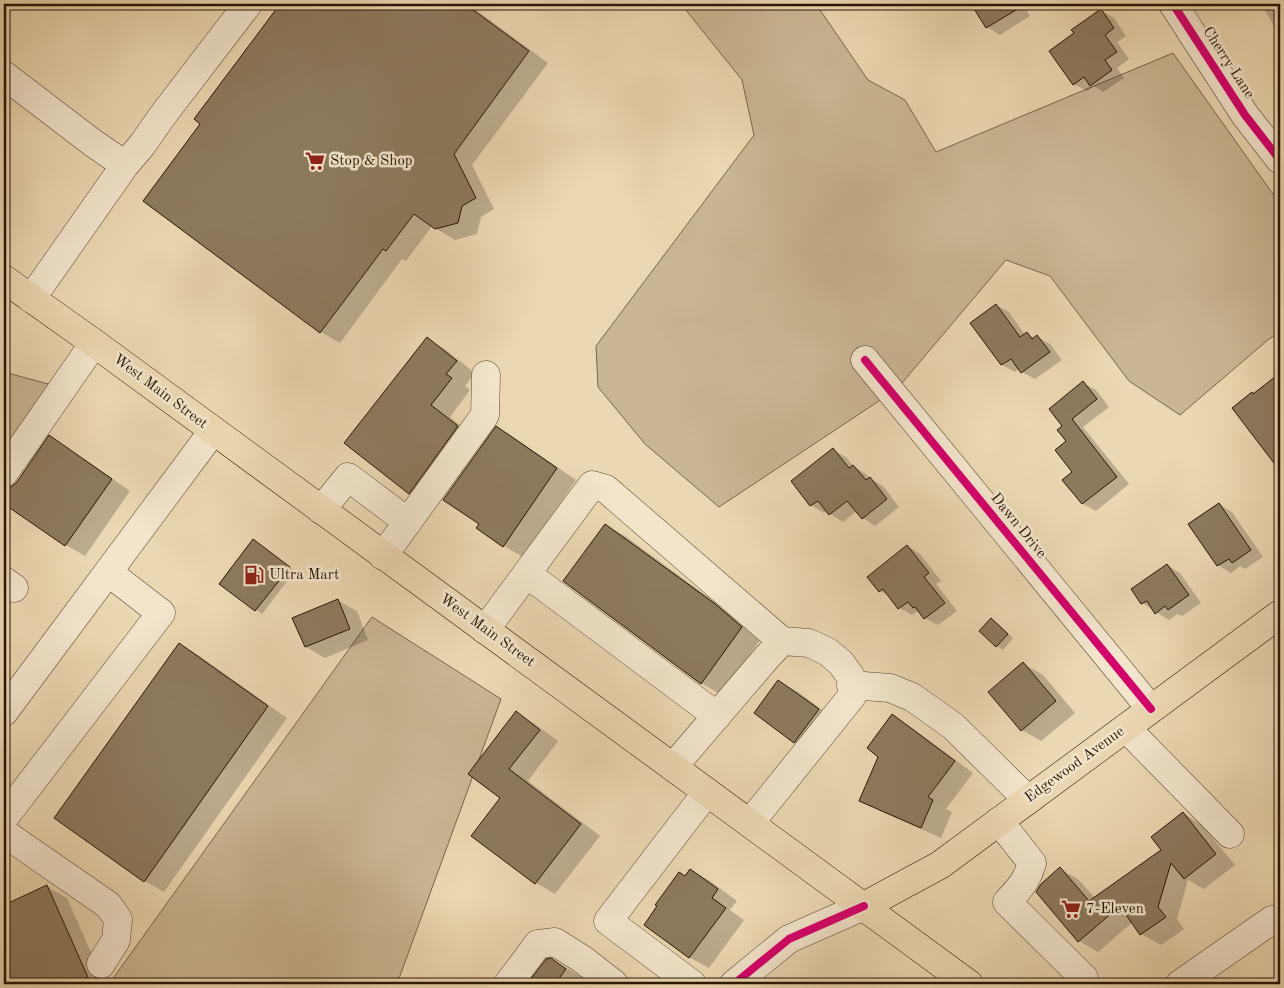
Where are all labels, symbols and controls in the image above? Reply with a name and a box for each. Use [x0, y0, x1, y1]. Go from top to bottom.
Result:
street label: Cherry Lane [1199, 25, 1257, 102]
supermarket icon: Stop & Shop [304, 150, 326, 172]
place label: Stop & Shop [330, 154, 413, 169]
street label: West Main Street [110, 352, 210, 432]
street label: Dawn Drive [987, 491, 1049, 561]
fuel station icon: Ultra Mart [243, 564, 265, 586]
place label: Ultra Mart [269, 568, 339, 583]
street label: West Main Street [437, 592, 537, 670]
street label: Edgewood Avenue [1023, 724, 1127, 806]
supermarket icon: 7-Eleven [1060, 898, 1082, 920]
place label: 7-Eleven [1086, 902, 1144, 917]

